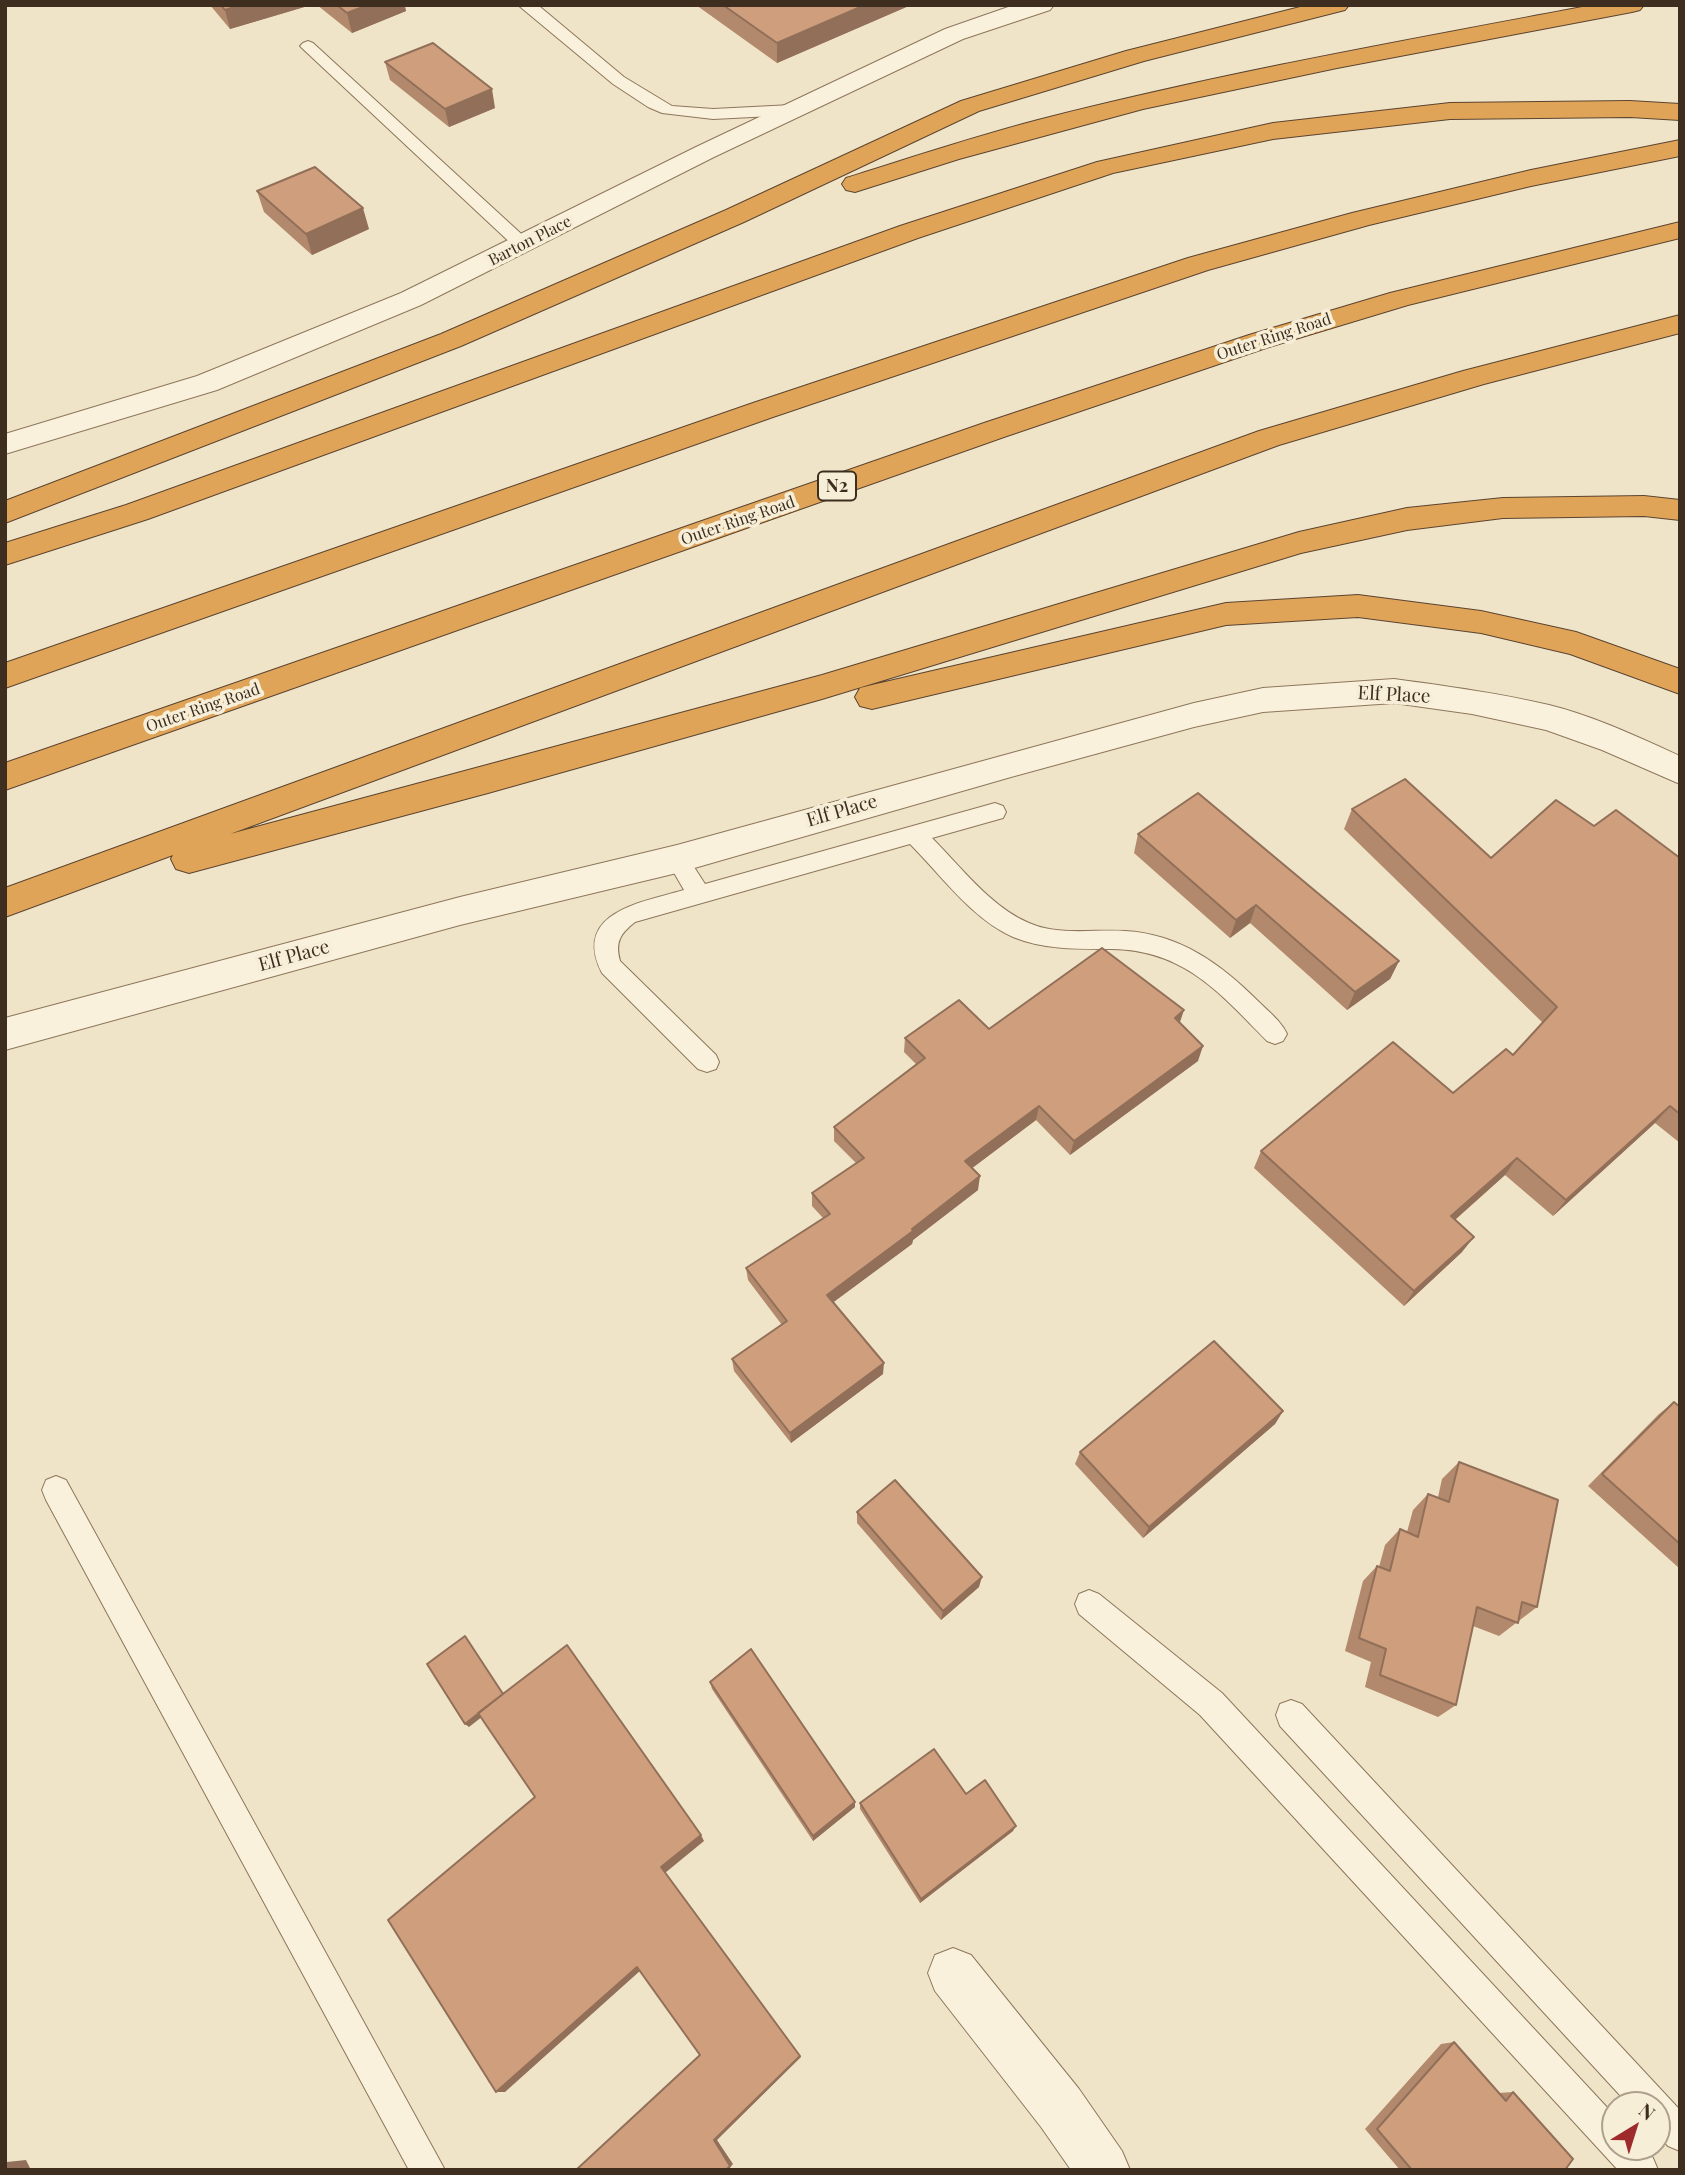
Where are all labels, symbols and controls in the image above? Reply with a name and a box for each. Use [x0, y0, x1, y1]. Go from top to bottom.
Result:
street label: Barton Place [485, 212, 575, 270]
street label: Outer Ring Road [1214, 309, 1334, 365]
road number: N2 [818, 472, 856, 500]
street label: Outer Ring Road [678, 493, 798, 549]
street label: Outer Ring Road [143, 680, 263, 736]
street label: Elf Place [1357, 682, 1431, 708]
street label: Elf Place [804, 790, 880, 832]
street label: Elf Place [256, 936, 332, 976]
north arrow [1601, 2091, 1671, 2161]
text: N [1634, 2097, 1661, 2125]

